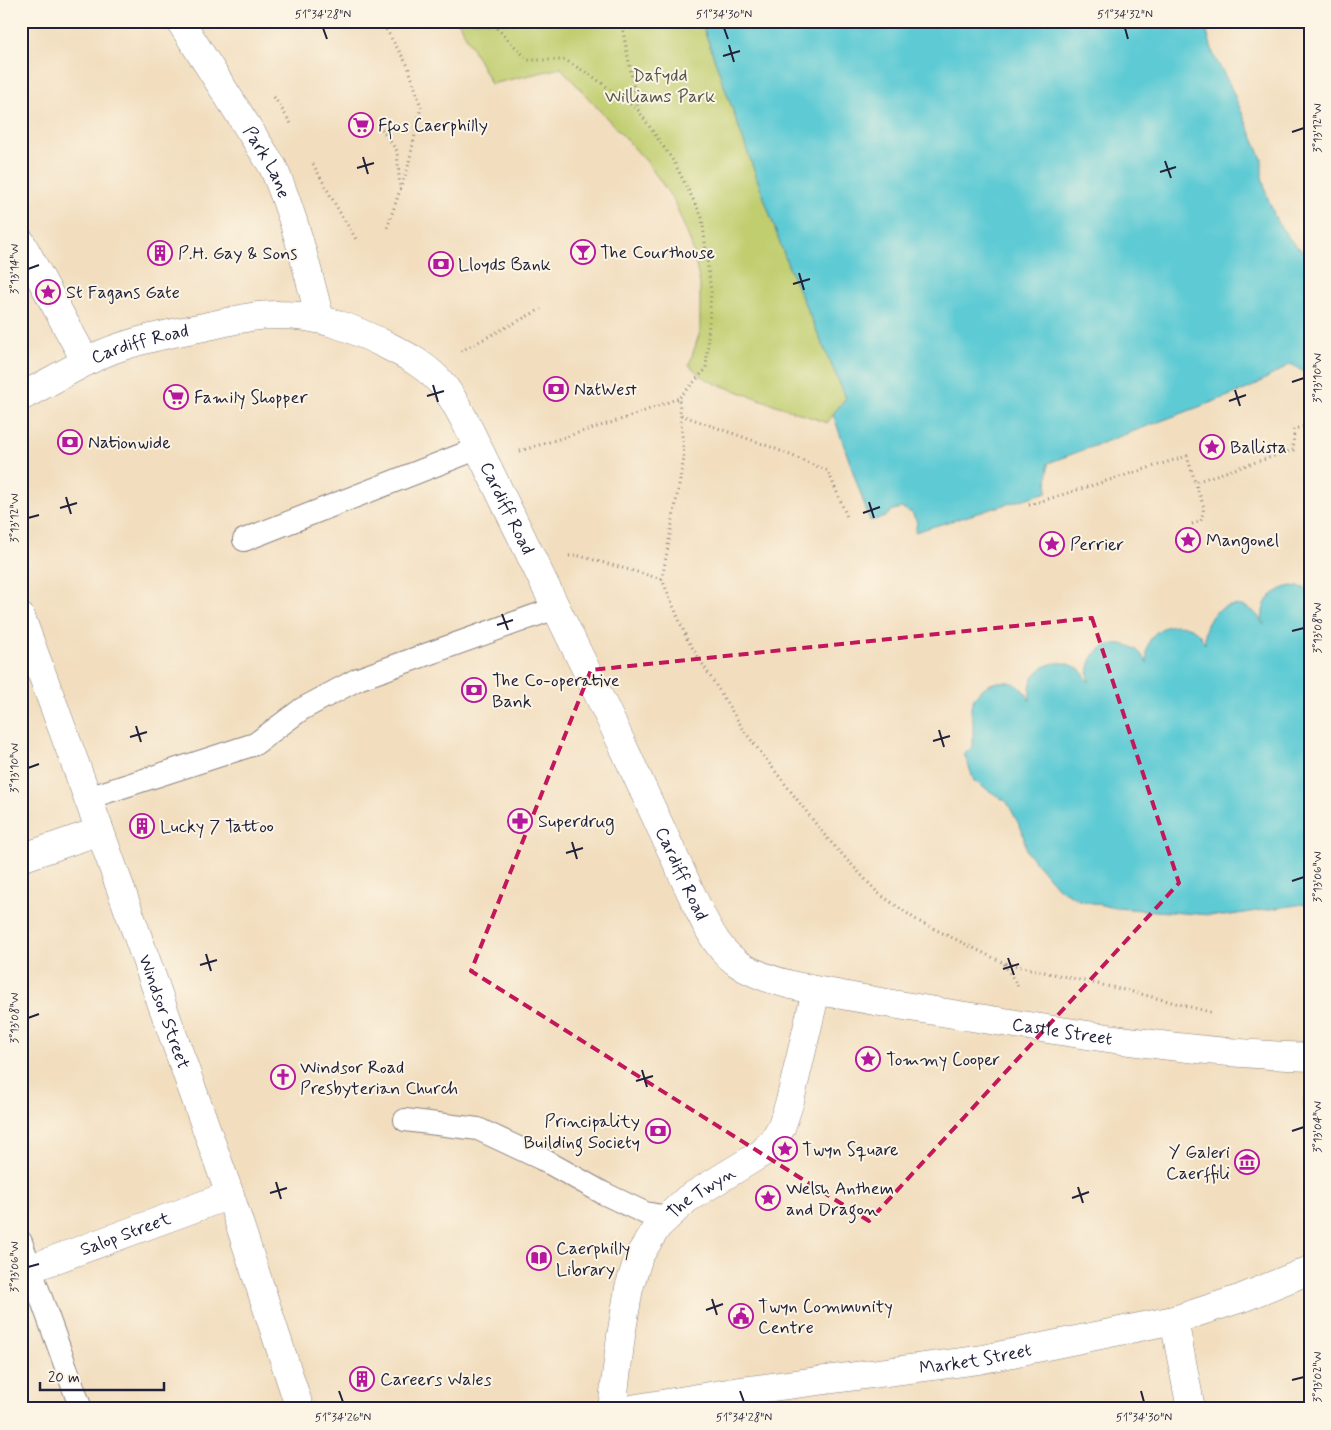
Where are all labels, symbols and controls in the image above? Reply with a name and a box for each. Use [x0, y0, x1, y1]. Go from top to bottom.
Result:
text: 51°34'28"N [295, 7, 351, 23]
text: 51°34'30"N [696, 7, 752, 23]
text: 51°34'32"N [1097, 7, 1153, 23]
park label: Dafydd Williams Park [605, 64, 715, 109]
text: 3°13'12"W [1310, 103, 1326, 153]
supermarket icon: Ffos Caerphilly [348, 112, 374, 138]
place label: Ffos Caerphilly [378, 114, 488, 140]
street label: Park Lane [237, 122, 295, 202]
bar icon: The Courthouse [570, 239, 596, 265]
building icon: P.H. Gay & Sons [147, 240, 173, 266]
place label: The Courthouse [600, 241, 715, 265]
place label: P.H. Gay & Sons [178, 242, 297, 266]
text: 3°13'14"W [7, 244, 23, 294]
bank icon: Lloyds Bank [428, 251, 454, 277]
place label: Lloyds Bank [458, 253, 551, 277]
place icon: St Fagans Gate [35, 279, 61, 305]
place label: St Fagans Gate [66, 281, 180, 305]
street label: Cardiff Road [87, 319, 191, 370]
text: 3°13'10"W [1310, 353, 1326, 403]
bank icon: NatWest [543, 376, 569, 402]
place label: NatWest [574, 378, 637, 402]
supermarket icon: Family Shopper [163, 384, 189, 410]
place label: Family Shopper [194, 386, 308, 410]
bank icon: Nationwide [57, 429, 83, 455]
place label: Nationwide [88, 431, 171, 455]
place icon: Ballista [1199, 434, 1225, 460]
place label: Ballista [1230, 436, 1287, 460]
street label: Cardiff Road [474, 458, 539, 559]
text: 3°13'12"W [7, 493, 23, 543]
place icon: Mangonel [1175, 527, 1201, 553]
place label: Mangonel [1206, 529, 1279, 554]
place icon: Perrier [1039, 531, 1065, 557]
place label: Perrier [1070, 533, 1125, 557]
text: 3°13'08"W [1310, 602, 1326, 654]
place label: The Co-operative Bank [492, 669, 620, 714]
bank icon: The Co-operative Bank [461, 677, 487, 703]
text: 3°13'10"W [7, 743, 23, 793]
pharmacy icon: Superdrug [507, 808, 533, 834]
place label: Superdrug [538, 810, 615, 835]
building icon: Lucky 7 Tattoo [129, 813, 155, 839]
place label: Lucky 7 Tattoo [160, 815, 274, 839]
street label: Cardiff Road [649, 823, 713, 925]
text: 3°13'06"W [1310, 851, 1326, 903]
street label: Windsor Street [132, 951, 195, 1073]
text: 3°13'08"W [7, 992, 23, 1044]
street label: Castle Street [1010, 1013, 1114, 1052]
place icon: Tommy Cooper [855, 1046, 881, 1072]
place label: Tommy Cooper [886, 1048, 1001, 1072]
place label: Windsor Road Presbyterian Church [300, 1056, 458, 1101]
church icon: Windsor Road Presbyterian Church [270, 1064, 296, 1090]
text: 3°13'04"W [1310, 1101, 1326, 1153]
place label: Principality Building Society [524, 1110, 640, 1157]
bank icon: Principality Building Society [645, 1118, 671, 1144]
place icon: Twyn Square [772, 1136, 798, 1162]
place label: Twyn Square [802, 1138, 899, 1162]
place label: Y Galeri Caerffili [1166, 1141, 1230, 1186]
museum icon: Y Galeri Caerffili [1234, 1149, 1260, 1175]
street label: The Twyn [662, 1161, 740, 1225]
place label: Welsh Anthem and Dragon [786, 1177, 894, 1224]
place icon: Welsh Anthem and Dragon [755, 1185, 781, 1211]
street label: Salop Street [77, 1207, 174, 1262]
place label: Caerphilly Library [556, 1237, 630, 1282]
text: 3°13'06"W [7, 1241, 23, 1293]
library icon: Caerphilly Library [526, 1245, 552, 1271]
place label: Twyn Community Centre [758, 1295, 893, 1340]
public building icon: Twyn Community Centre [728, 1303, 754, 1329]
street label: Market Street [918, 1338, 1034, 1381]
text: 3°13'02"W [1310, 1352, 1326, 1402]
scale bar [40, 1360, 164, 1392]
building icon: Careers Wales [349, 1366, 375, 1392]
text: 20 m [48, 1368, 80, 1388]
place label: Careers Wales [380, 1368, 492, 1392]
text: 51°34'26"N [315, 1410, 371, 1426]
text: 51°34'28"N [716, 1410, 772, 1426]
text: 51°34'30"N [1116, 1410, 1172, 1426]

